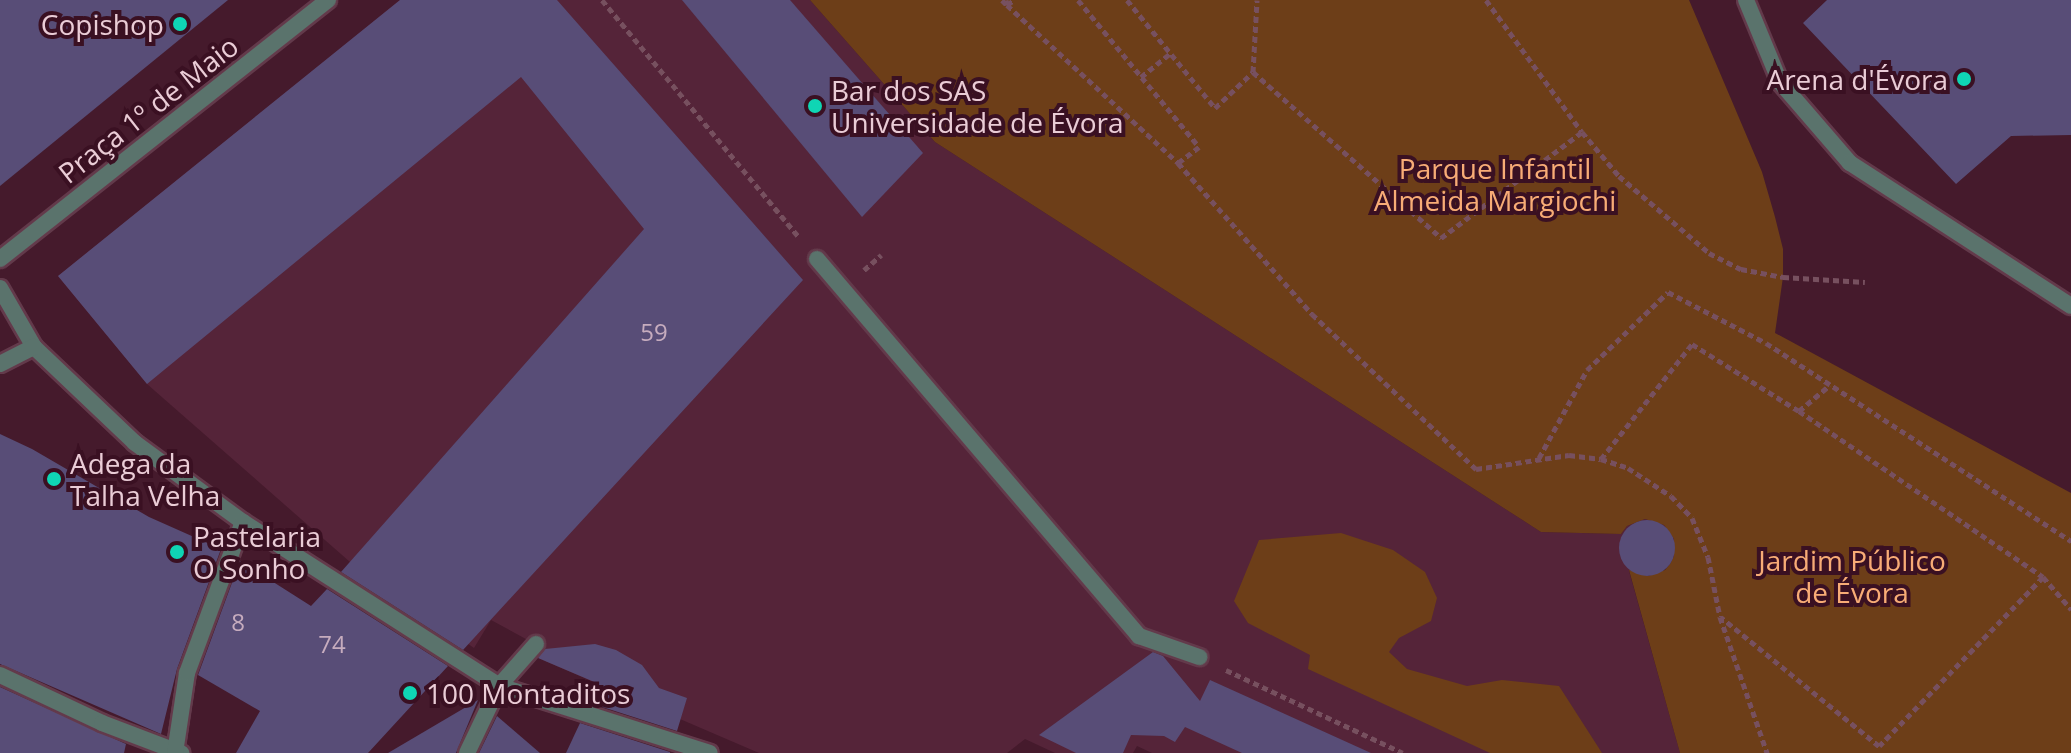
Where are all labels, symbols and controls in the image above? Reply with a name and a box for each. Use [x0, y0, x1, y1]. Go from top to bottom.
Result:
place label: Copishop [41, 7, 164, 41]
marker: Copishop [171, 15, 189, 33]
street label: Praça 1º de Maio [52, 28, 244, 190]
place label: Arena d'Évora [1766, 62, 1948, 96]
marker: Arena d'Évora [1955, 70, 1973, 88]
place label: Bar dos SAS Universidade de Évora [831, 73, 1124, 139]
marker: Bar dos SAS Universidade de Évora [806, 97, 824, 115]
park label: Parque Infantil Almeida Margiochi [1374, 151, 1616, 217]
house number: 59 [640, 318, 668, 346]
place label: Adega da Talha Velha [70, 446, 220, 512]
marker: Adega da Talha Velha [45, 470, 63, 488]
place label: Pastelaria O Sonho [193, 519, 321, 585]
marker: Pastelaria O Sonho [168, 543, 186, 561]
park label: Jardim Público de Évora [1758, 543, 1946, 609]
house number: 8 [231, 608, 245, 636]
house number: 74 [318, 630, 346, 658]
place label: 100 Montaditos [426, 676, 630, 710]
marker: 100 Montaditos [401, 684, 419, 702]

